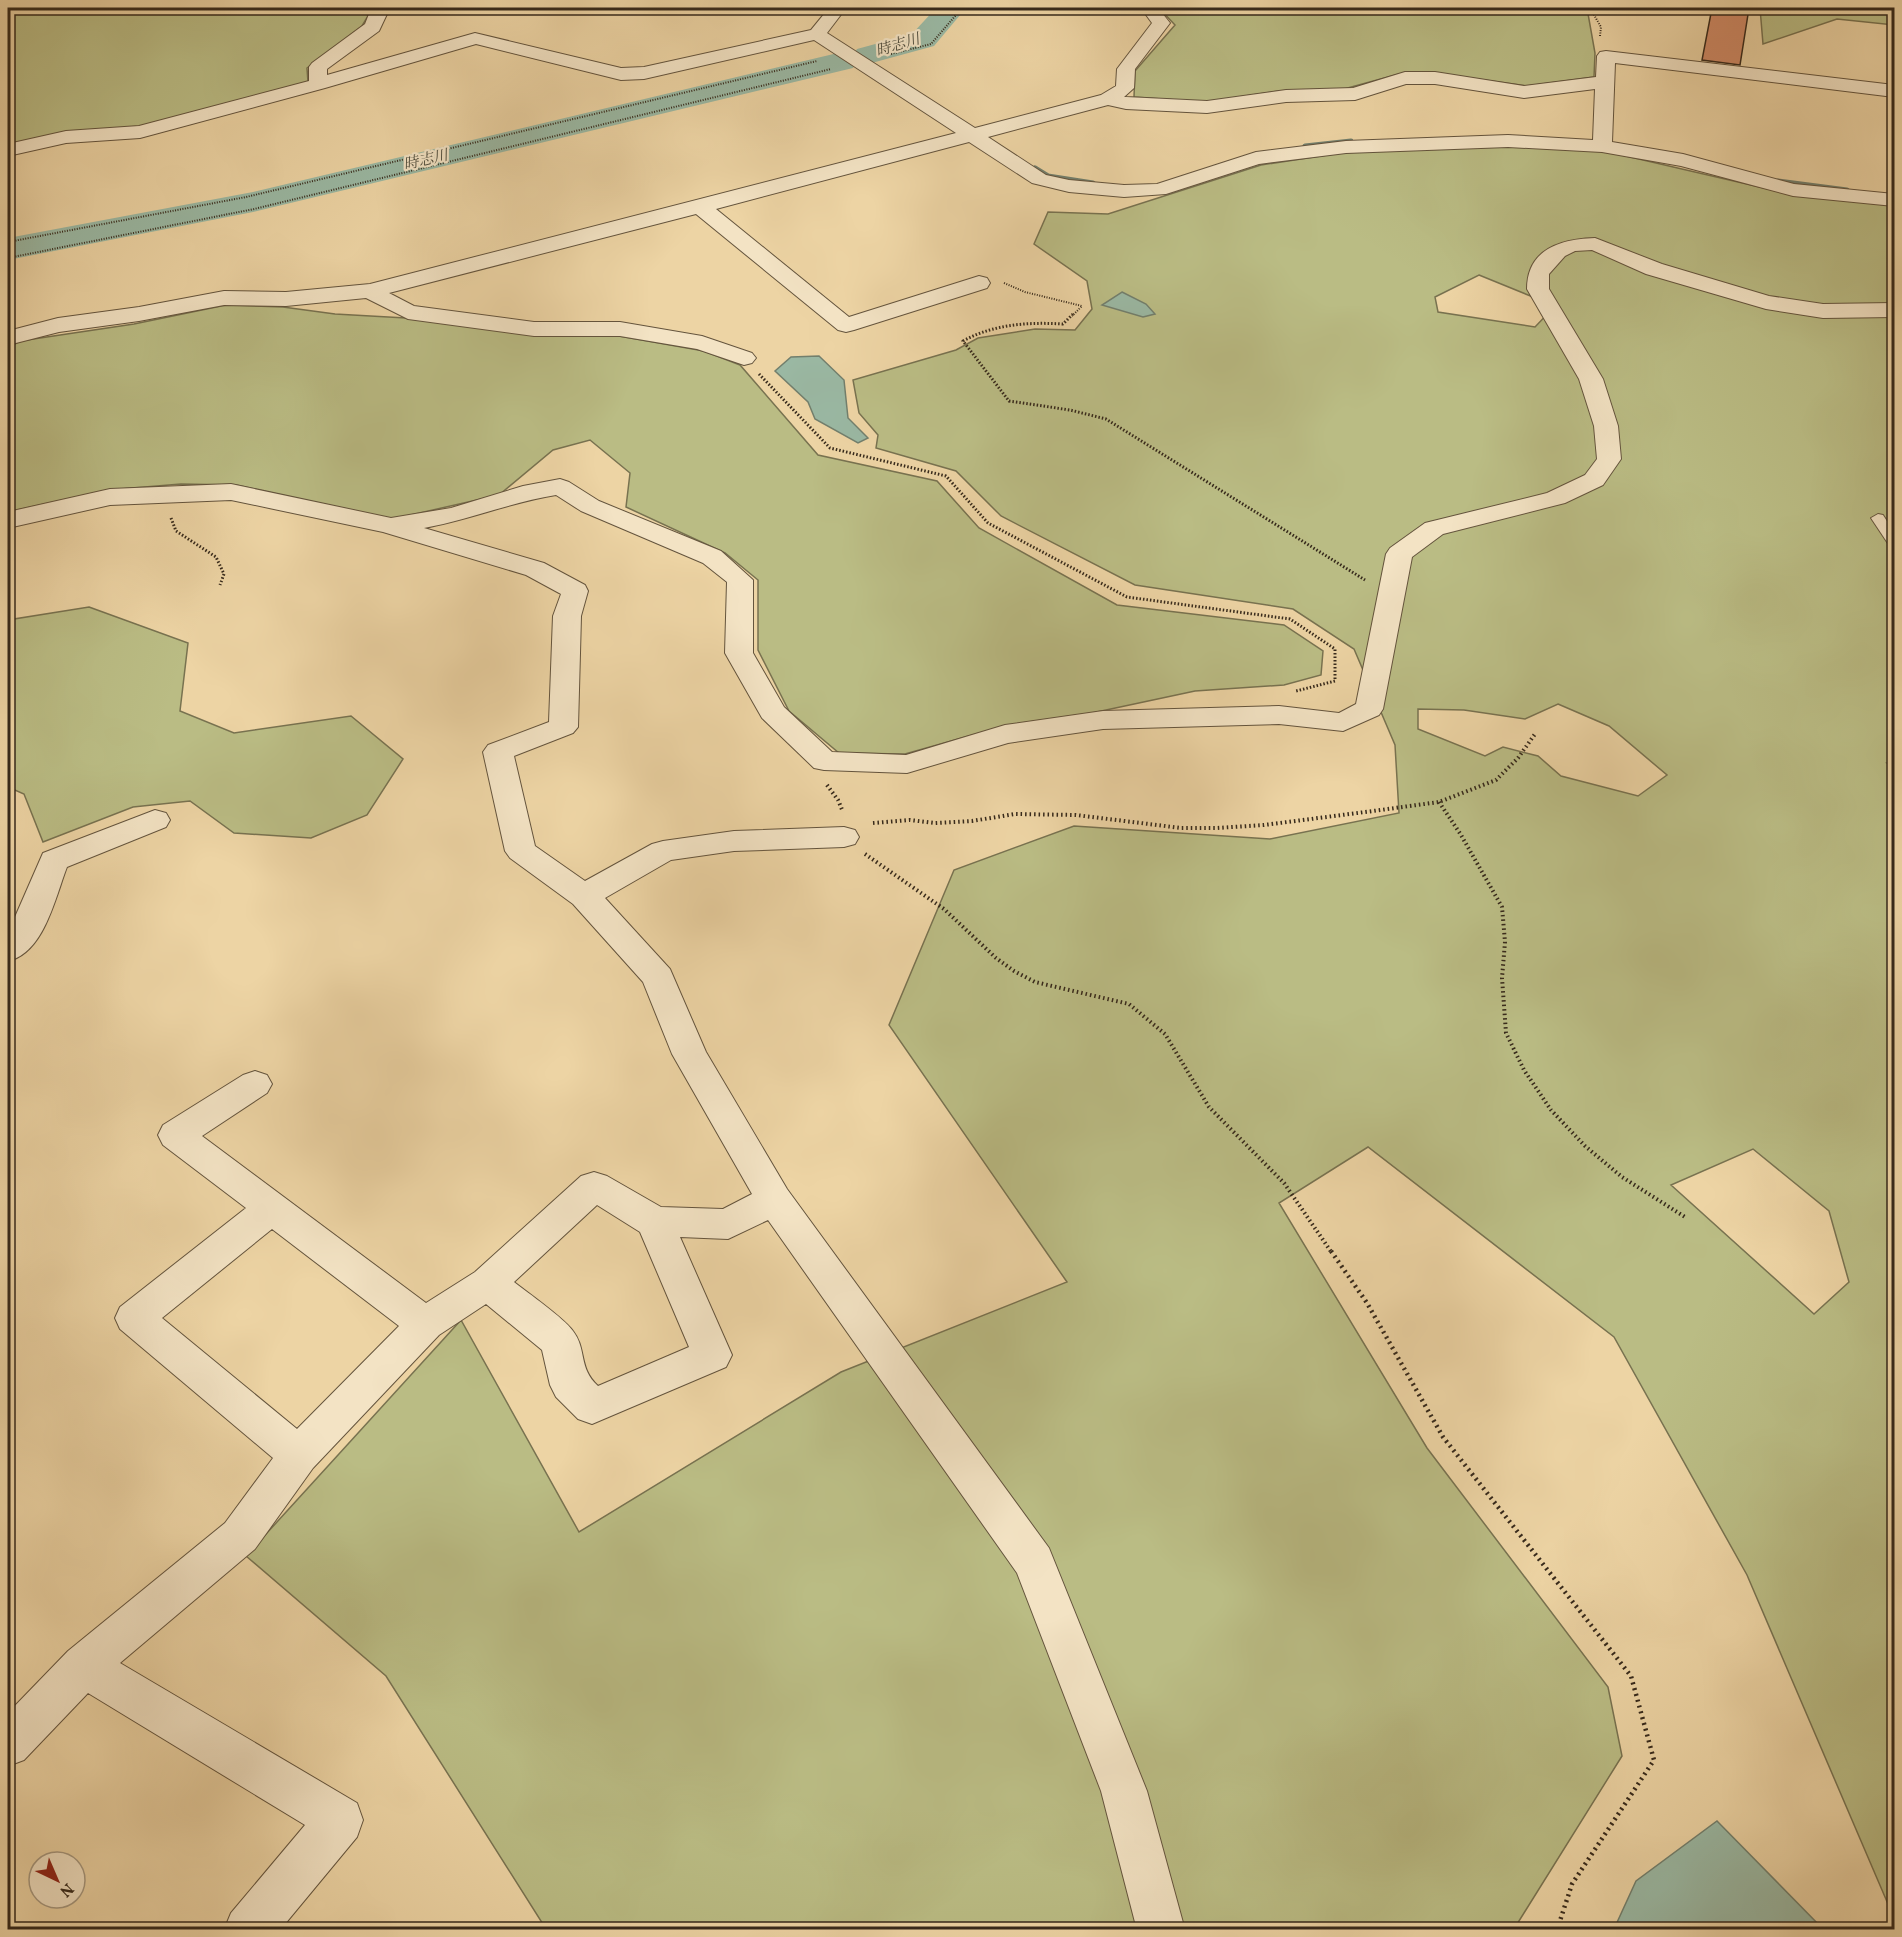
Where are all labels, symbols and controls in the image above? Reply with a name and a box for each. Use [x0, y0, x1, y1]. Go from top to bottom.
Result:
water label: 時志川 [873, 29, 924, 63]
water label: 時志川 [402, 145, 452, 176]
north arrow [27, 1850, 87, 1910]
text: N [54, 1877, 78, 1902]

